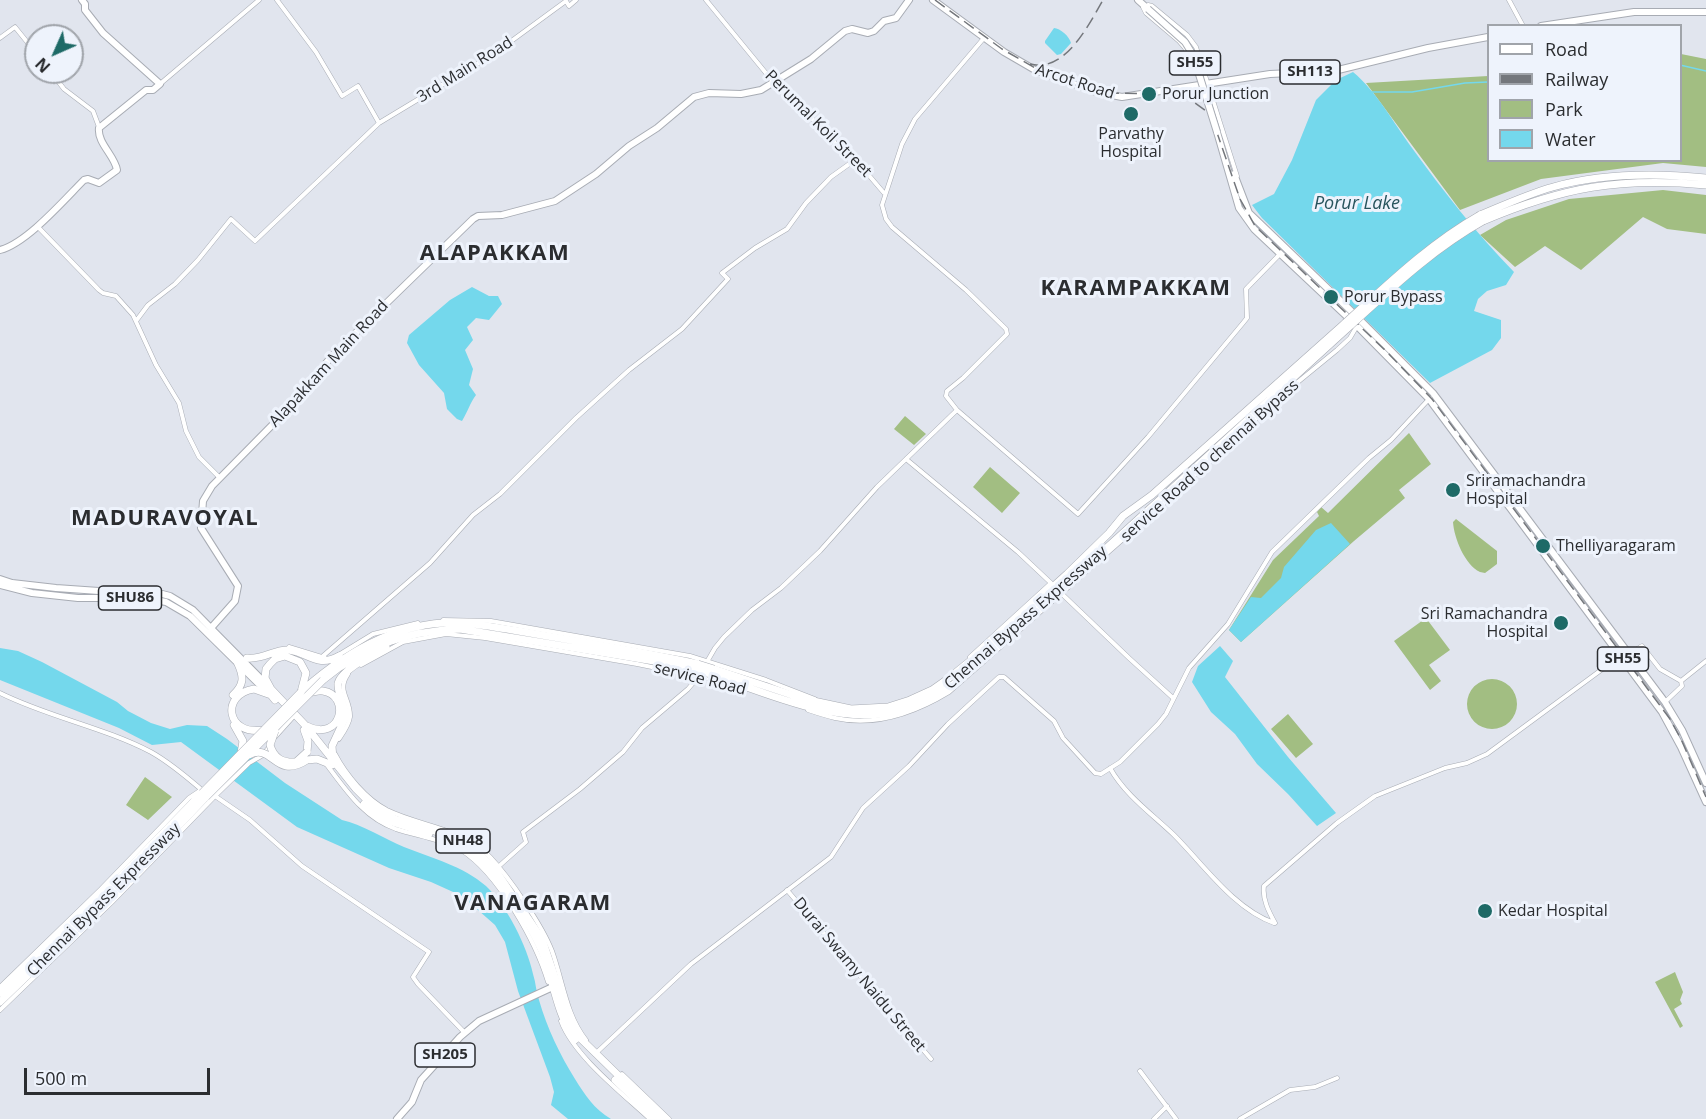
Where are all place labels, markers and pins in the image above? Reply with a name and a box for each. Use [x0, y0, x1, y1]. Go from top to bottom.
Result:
place label: Porur Junction [1162, 84, 1269, 104]
marker: Porur Junction [1140, 85, 1158, 103]
marker: Parvathy Hospital [1122, 105, 1140, 123]
place label: Parvathy Hospital [1098, 124, 1164, 162]
place label: Porur Bypass [1344, 287, 1443, 307]
marker: Porur Bypass [1322, 288, 1340, 306]
place label: Sriramachandra Hospital [1466, 471, 1586, 509]
marker: Sriramachandra Hospital [1444, 481, 1462, 499]
place label: Thelliyaragaram [1556, 536, 1676, 556]
marker: Thelliyaragaram [1534, 537, 1552, 555]
place label: Sri Ramachandra Hospital [1421, 604, 1548, 642]
marker: Sri Ramachandra Hospital [1552, 614, 1570, 632]
place label: Kedar Hospital [1498, 901, 1608, 921]
marker: Kedar Hospital [1476, 902, 1494, 920]

